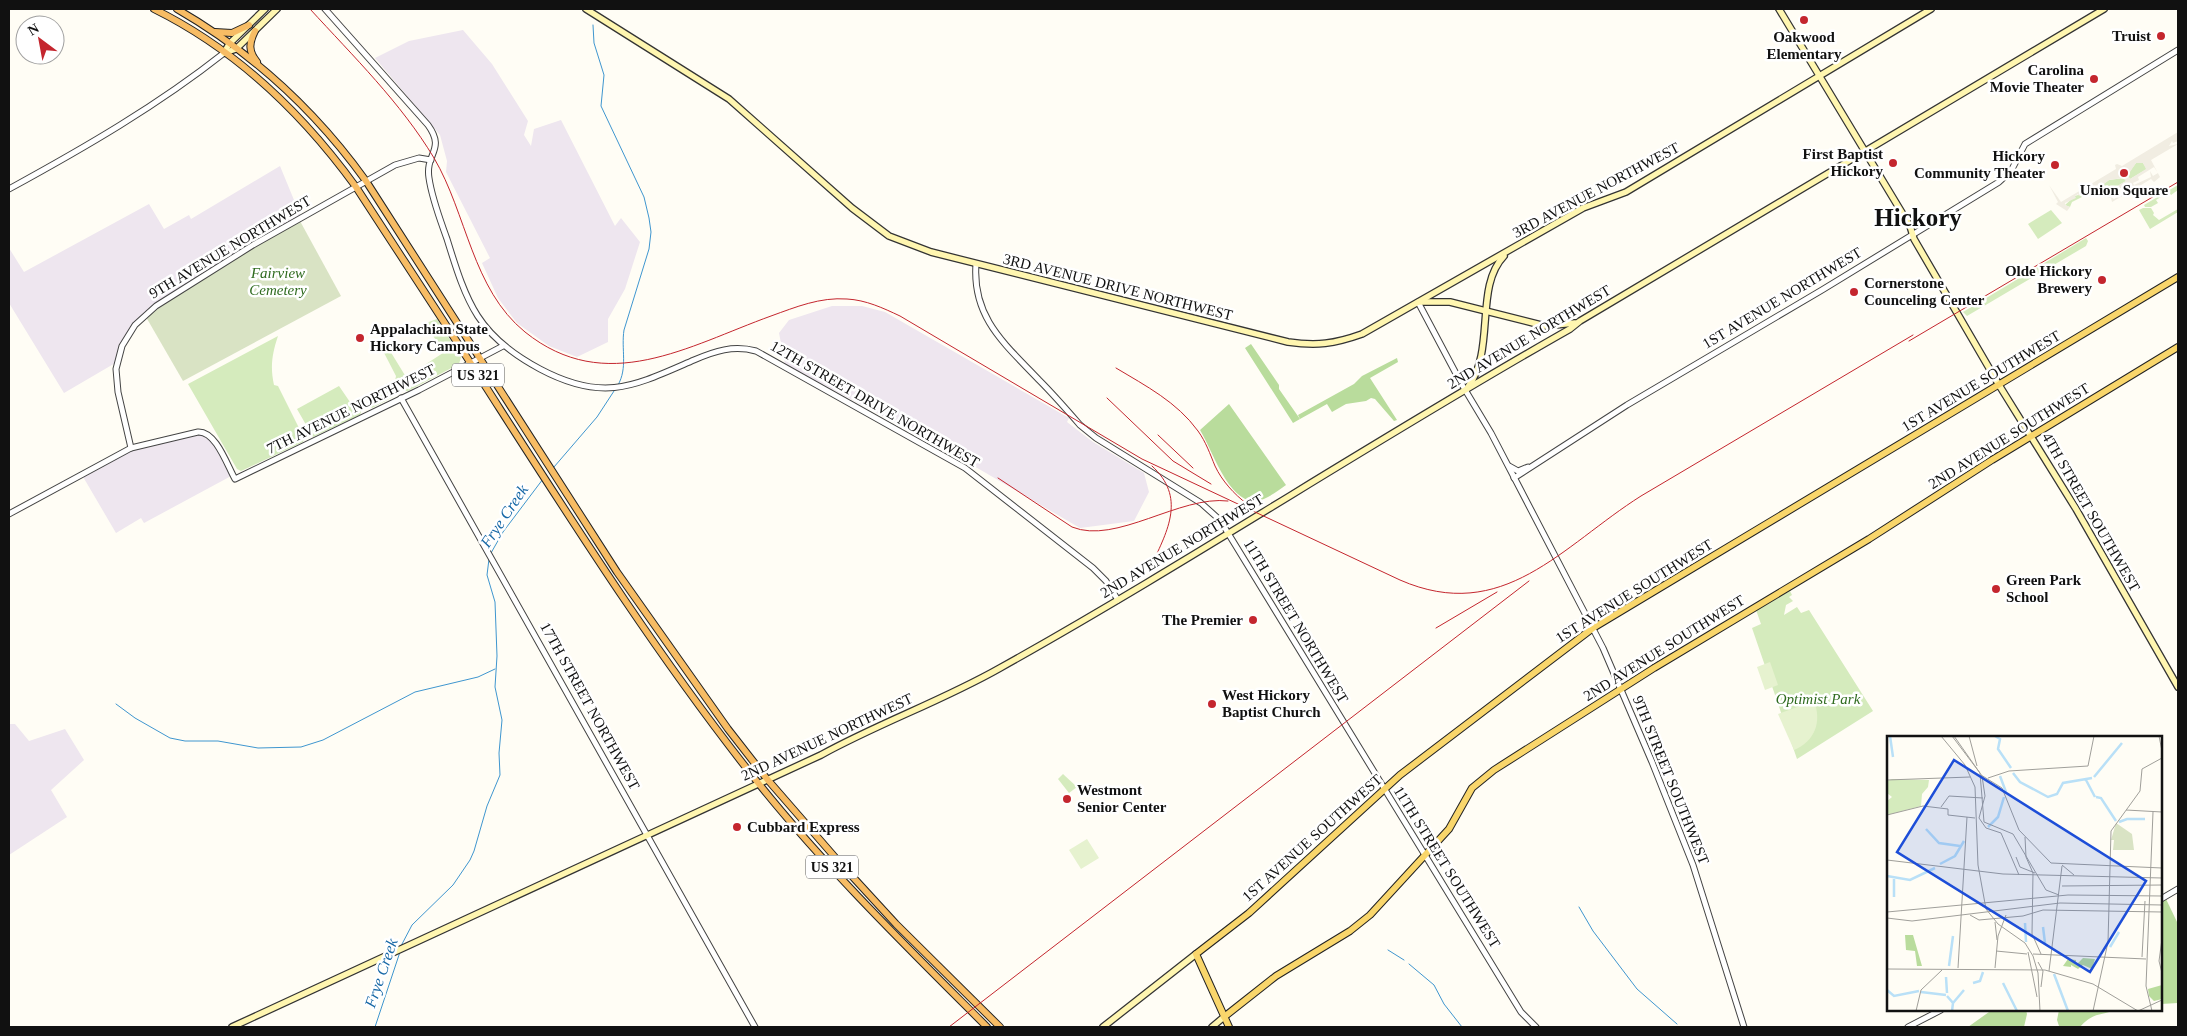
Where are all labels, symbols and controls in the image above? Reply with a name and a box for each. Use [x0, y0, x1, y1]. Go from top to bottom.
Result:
marker: Oakwood Elementary [1798, 14, 1810, 26]
north arrow [15, 15, 65, 65]
text: N [25, 20, 42, 38]
place label: Truist [2112, 28, 2151, 44]
place label: Oakwood Elementary [1767, 29, 1842, 62]
marker: Truist [2155, 30, 2167, 42]
place label: Carolina Movie Theater [1990, 62, 2084, 95]
marker: Carolina Movie Theater [2088, 73, 2100, 85]
street label: 3RD AVENUE NORTHWEST [1510, 139, 1682, 241]
place label: First Baptist Hickory [1803, 146, 1883, 179]
place label: Hickory Community Theater [1914, 148, 2045, 181]
marker: First Baptist Hickory [1887, 157, 1899, 169]
marker: Hickory Community Theater [2049, 159, 2061, 171]
marker: Union Square [2118, 167, 2130, 179]
place label: Union Square [2080, 182, 2169, 198]
street label: 9TH AVENUE NORTHWEST [146, 192, 314, 302]
district label: Hickory [1874, 204, 1962, 231]
street label: 1ST AVENUE NORTHWEST [1700, 244, 1864, 352]
street label: 3RD AVENUE DRIVE NORTHWEST [1002, 251, 1234, 323]
place label: Olde Hickory Brewery [2005, 263, 2092, 296]
park label: Fairview Cemetery [249, 265, 307, 298]
marker: Olde Hickory Brewery [2096, 274, 2108, 286]
place label: Cornerstone Counceling Center [1864, 275, 1985, 308]
street label: 2ND AVENUE NORTHWEST [1445, 282, 1613, 392]
marker: Cornerstone Counceling Center [1848, 286, 1860, 298]
place label: Appalachian State Hickory Campus [370, 321, 488, 354]
street label: 1ST AVENUE SOUTHWEST [1899, 327, 2063, 435]
marker: Appalachian State Hickory Campus [354, 332, 366, 344]
street label: 12TH STREET DRIVE NORTHWEST [768, 337, 982, 471]
street label: 7TH AVENUE NORTHWEST [264, 361, 438, 457]
road number: US 321 [452, 364, 504, 386]
street label: 2ND AVENUE SOUTHWEST [1926, 380, 2092, 492]
street label: 4TH STREET SOUTHWEST [2039, 430, 2143, 594]
water label: Frye Creek [476, 481, 532, 552]
street label: 2ND AVENUE NORTHWEST [1098, 491, 1266, 601]
street label: 11TH STREET NORTHWEST [1241, 536, 1351, 706]
street label: 1ST AVENUE SOUTHWEST [1553, 536, 1715, 646]
place label: Green Park School [2006, 572, 2082, 605]
marker: Green Park School [1990, 583, 2002, 595]
street label: 2ND AVENUE SOUTHWEST [1581, 592, 1747, 704]
place label: The Premier [1162, 612, 1243, 628]
marker: The Premier [1247, 614, 1259, 626]
street label: 17TH STREET NORTHWEST [537, 620, 643, 792]
place label: West Hickory Baptist Church [1222, 687, 1321, 720]
street label: 2ND AVENUE NORTHWEST [739, 690, 915, 784]
park label: Optimist Park [1776, 691, 1861, 707]
street label: 9TH STREET SOUTHWEST [1630, 693, 1712, 867]
marker: West Hickory Baptist Church [1206, 698, 1218, 710]
inset map [1887, 736, 2162, 1011]
street label: 1ST AVENUE SOUTHWEST [1239, 771, 1385, 905]
place label: Westmont Senior Center [1077, 782, 1167, 815]
street label: 11TH STREET SOUTHWEST [1391, 783, 1503, 951]
marker: Westmont Senior Center [1061, 793, 1073, 805]
place label: Cubbard Express [747, 819, 860, 835]
marker: Cubbard Express [731, 821, 743, 833]
road number: US 321 [806, 856, 858, 879]
water label: Frye Creek [361, 935, 402, 1011]

